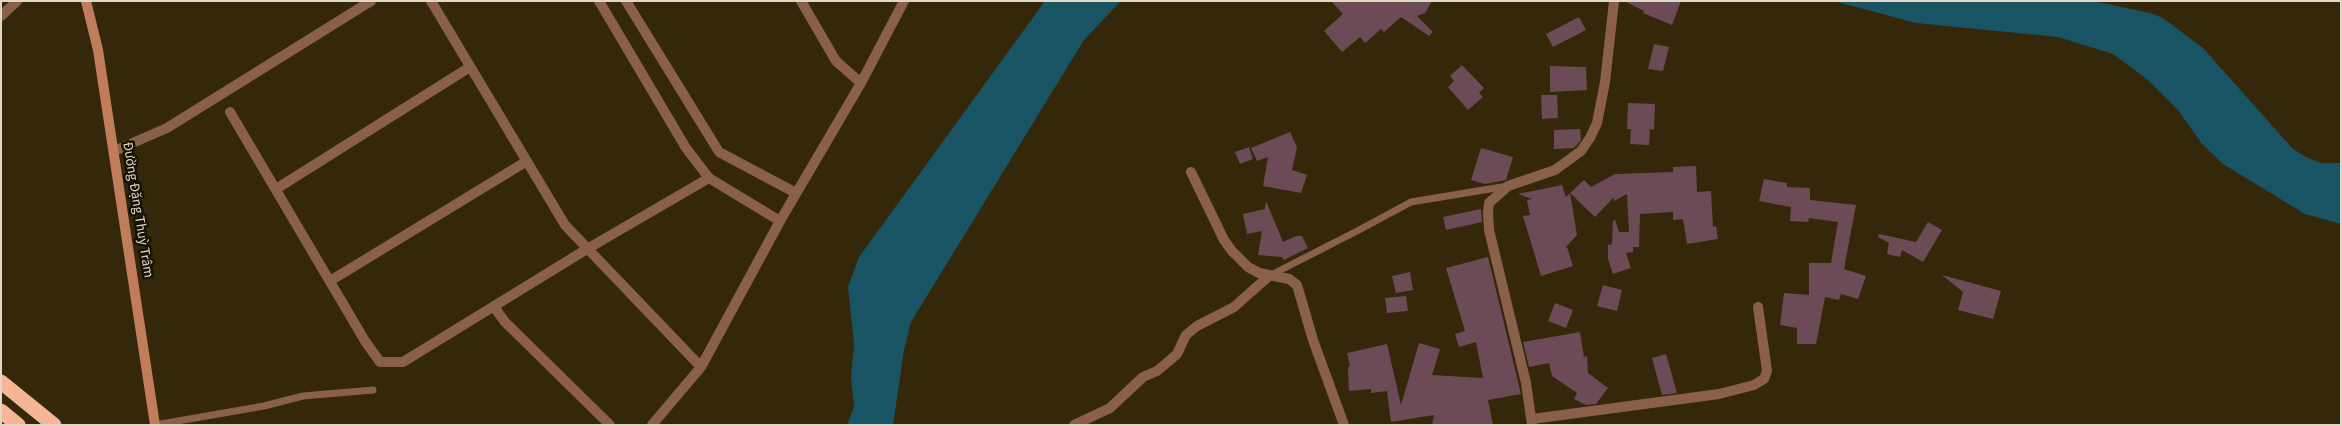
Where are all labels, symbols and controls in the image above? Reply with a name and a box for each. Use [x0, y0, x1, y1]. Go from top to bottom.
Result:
street label: Đường Đặng Thuỳ Trâm [118, 141, 156, 279]

